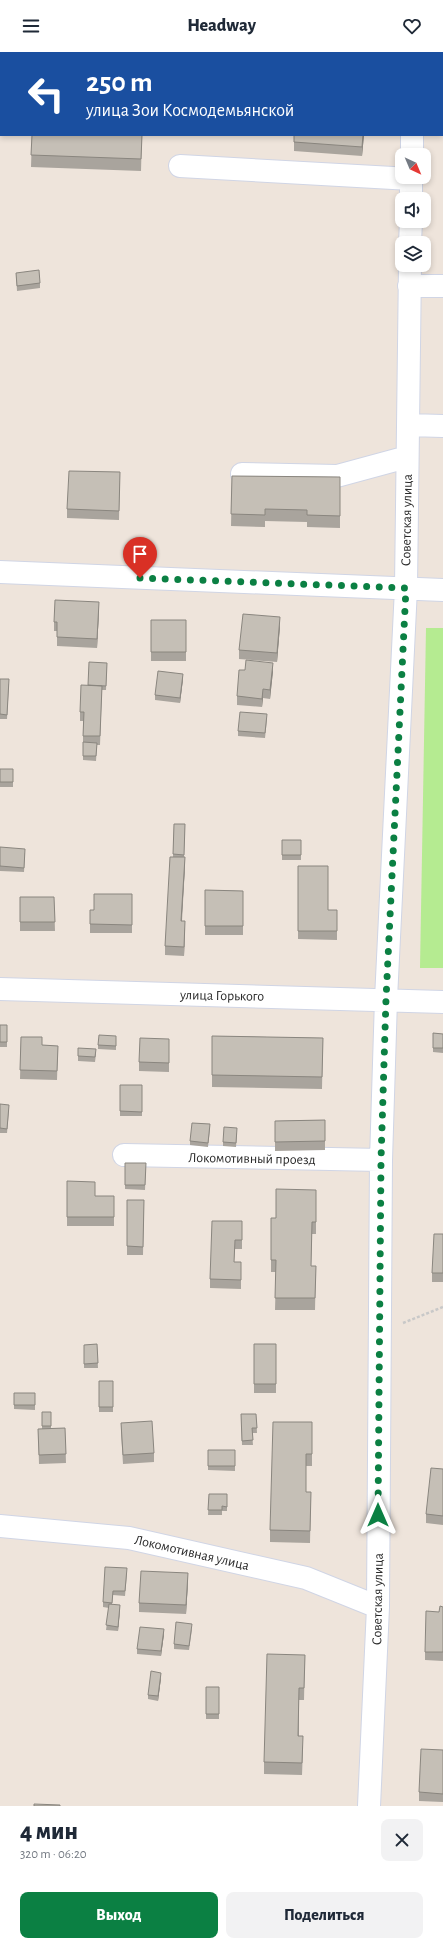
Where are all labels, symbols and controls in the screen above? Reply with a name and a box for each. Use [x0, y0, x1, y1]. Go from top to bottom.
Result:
icon: menu [20, 15, 42, 37]
icon: heart [401, 15, 423, 37]
text: Headway [187, 17, 256, 35]
icon: left [20, 68, 72, 120]
text: 250 m [86, 69, 153, 97]
text: улица Зои Космодемьянской [86, 102, 294, 120]
north arrow [395, 148, 431, 184]
map controls [395, 148, 431, 272]
button: sound [395, 192, 431, 228]
button: layers [395, 236, 431, 272]
street label: Советская улица [399, 473, 415, 566]
pin [123, 537, 157, 578]
icon: arrive [129, 543, 151, 565]
street label: улица Горького [179, 988, 264, 1004]
street label: Локомотивный проезд [188, 1151, 316, 1167]
position arrow [357, 1494, 399, 1536]
street label: Локомотивная улица [133, 1533, 251, 1573]
street label: Советская улица [370, 1552, 386, 1645]
button: close [381, 1819, 423, 1861]
text: 4 мин [20, 1820, 78, 1844]
text: 320 m · 06:20 [20, 1848, 87, 1861]
button: Выход [20, 1892, 218, 1938]
button: Поделиться [226, 1892, 423, 1938]

